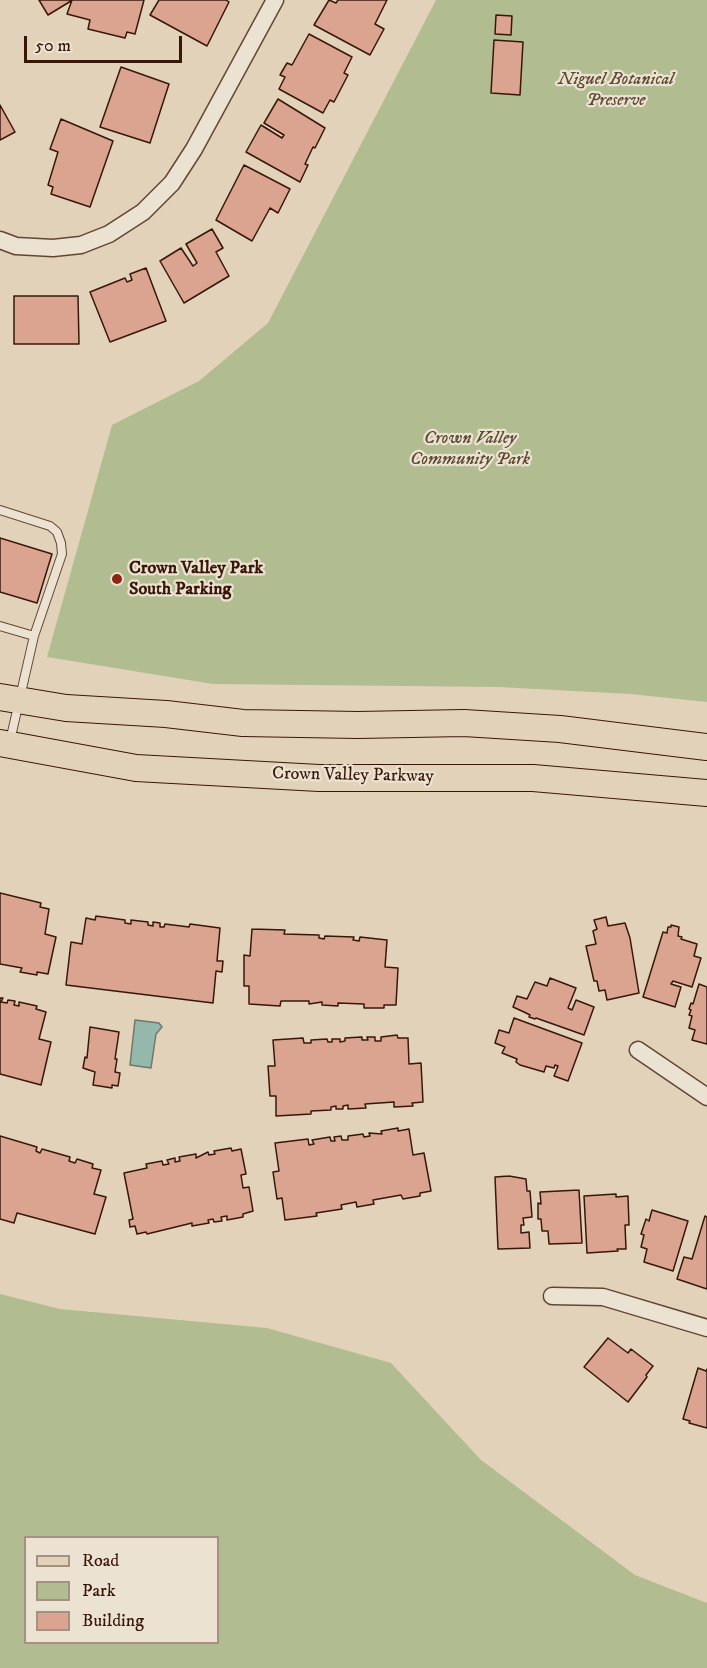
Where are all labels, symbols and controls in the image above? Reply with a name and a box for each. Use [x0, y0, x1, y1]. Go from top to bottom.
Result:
scale bar [27, 24, 184, 62]
text: 50 m [35, 35, 71, 57]
park label: Niguel Botanical Preserve [558, 69, 674, 112]
park label: Crown Valley Community Park [410, 428, 530, 470]
place label: Crown Valley Park South Parking [129, 558, 263, 600]
marker: Crown Valley Park South Parking [110, 572, 124, 586]
street label: Crown Valley Parkway [272, 764, 434, 788]
legend [24, 1536, 219, 1644]
text: Road [82, 1550, 119, 1572]
text: Park [82, 1580, 116, 1602]
text: Building [82, 1610, 144, 1632]

